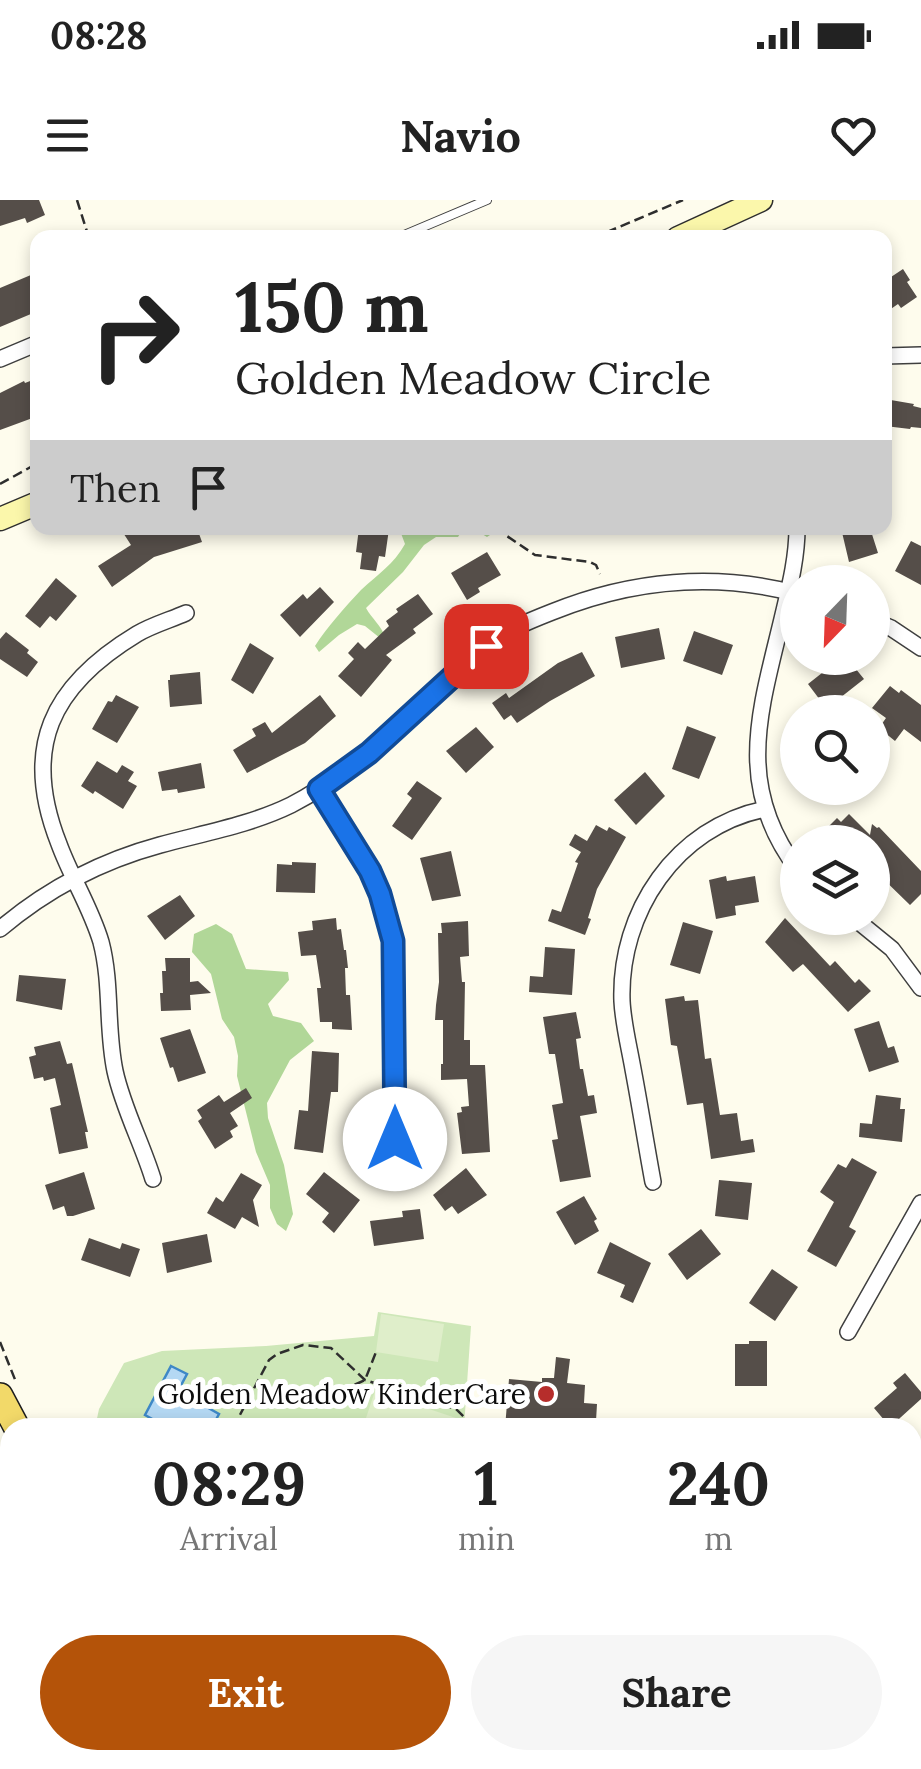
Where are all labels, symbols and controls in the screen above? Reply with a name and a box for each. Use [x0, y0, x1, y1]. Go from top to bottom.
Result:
text: 08:28 [50, 11, 147, 59]
text: Navio [400, 107, 521, 164]
icon: menu [40, 108, 95, 163]
icon: heart [826, 108, 881, 163]
text: 150 m [235, 262, 429, 351]
icon: right [70, 270, 200, 400]
text: Golden Meadow Circle [235, 349, 711, 406]
icon: arrive [181, 460, 236, 515]
text: Then [70, 464, 161, 512]
north arrow [780, 565, 890, 675]
map controls [780, 565, 890, 935]
pin [444, 604, 529, 689]
icon: arrive [459, 619, 514, 674]
button: search [780, 695, 890, 805]
button: layers [780, 825, 890, 935]
position arrow [343, 1087, 447, 1191]
place label: Golden Meadow KinderCare [158, 1376, 526, 1412]
marker: Golden Meadow KinderCare [535, 1383, 557, 1405]
text: 08:29 [152, 1445, 306, 1521]
text: 1 [474, 1445, 499, 1521]
text: 240 [667, 1445, 770, 1521]
text: Arrival [180, 1518, 278, 1559]
text: min [458, 1518, 515, 1559]
text: m [704, 1518, 733, 1559]
button: Exit [40, 1635, 451, 1750]
button: Share [471, 1635, 882, 1750]

